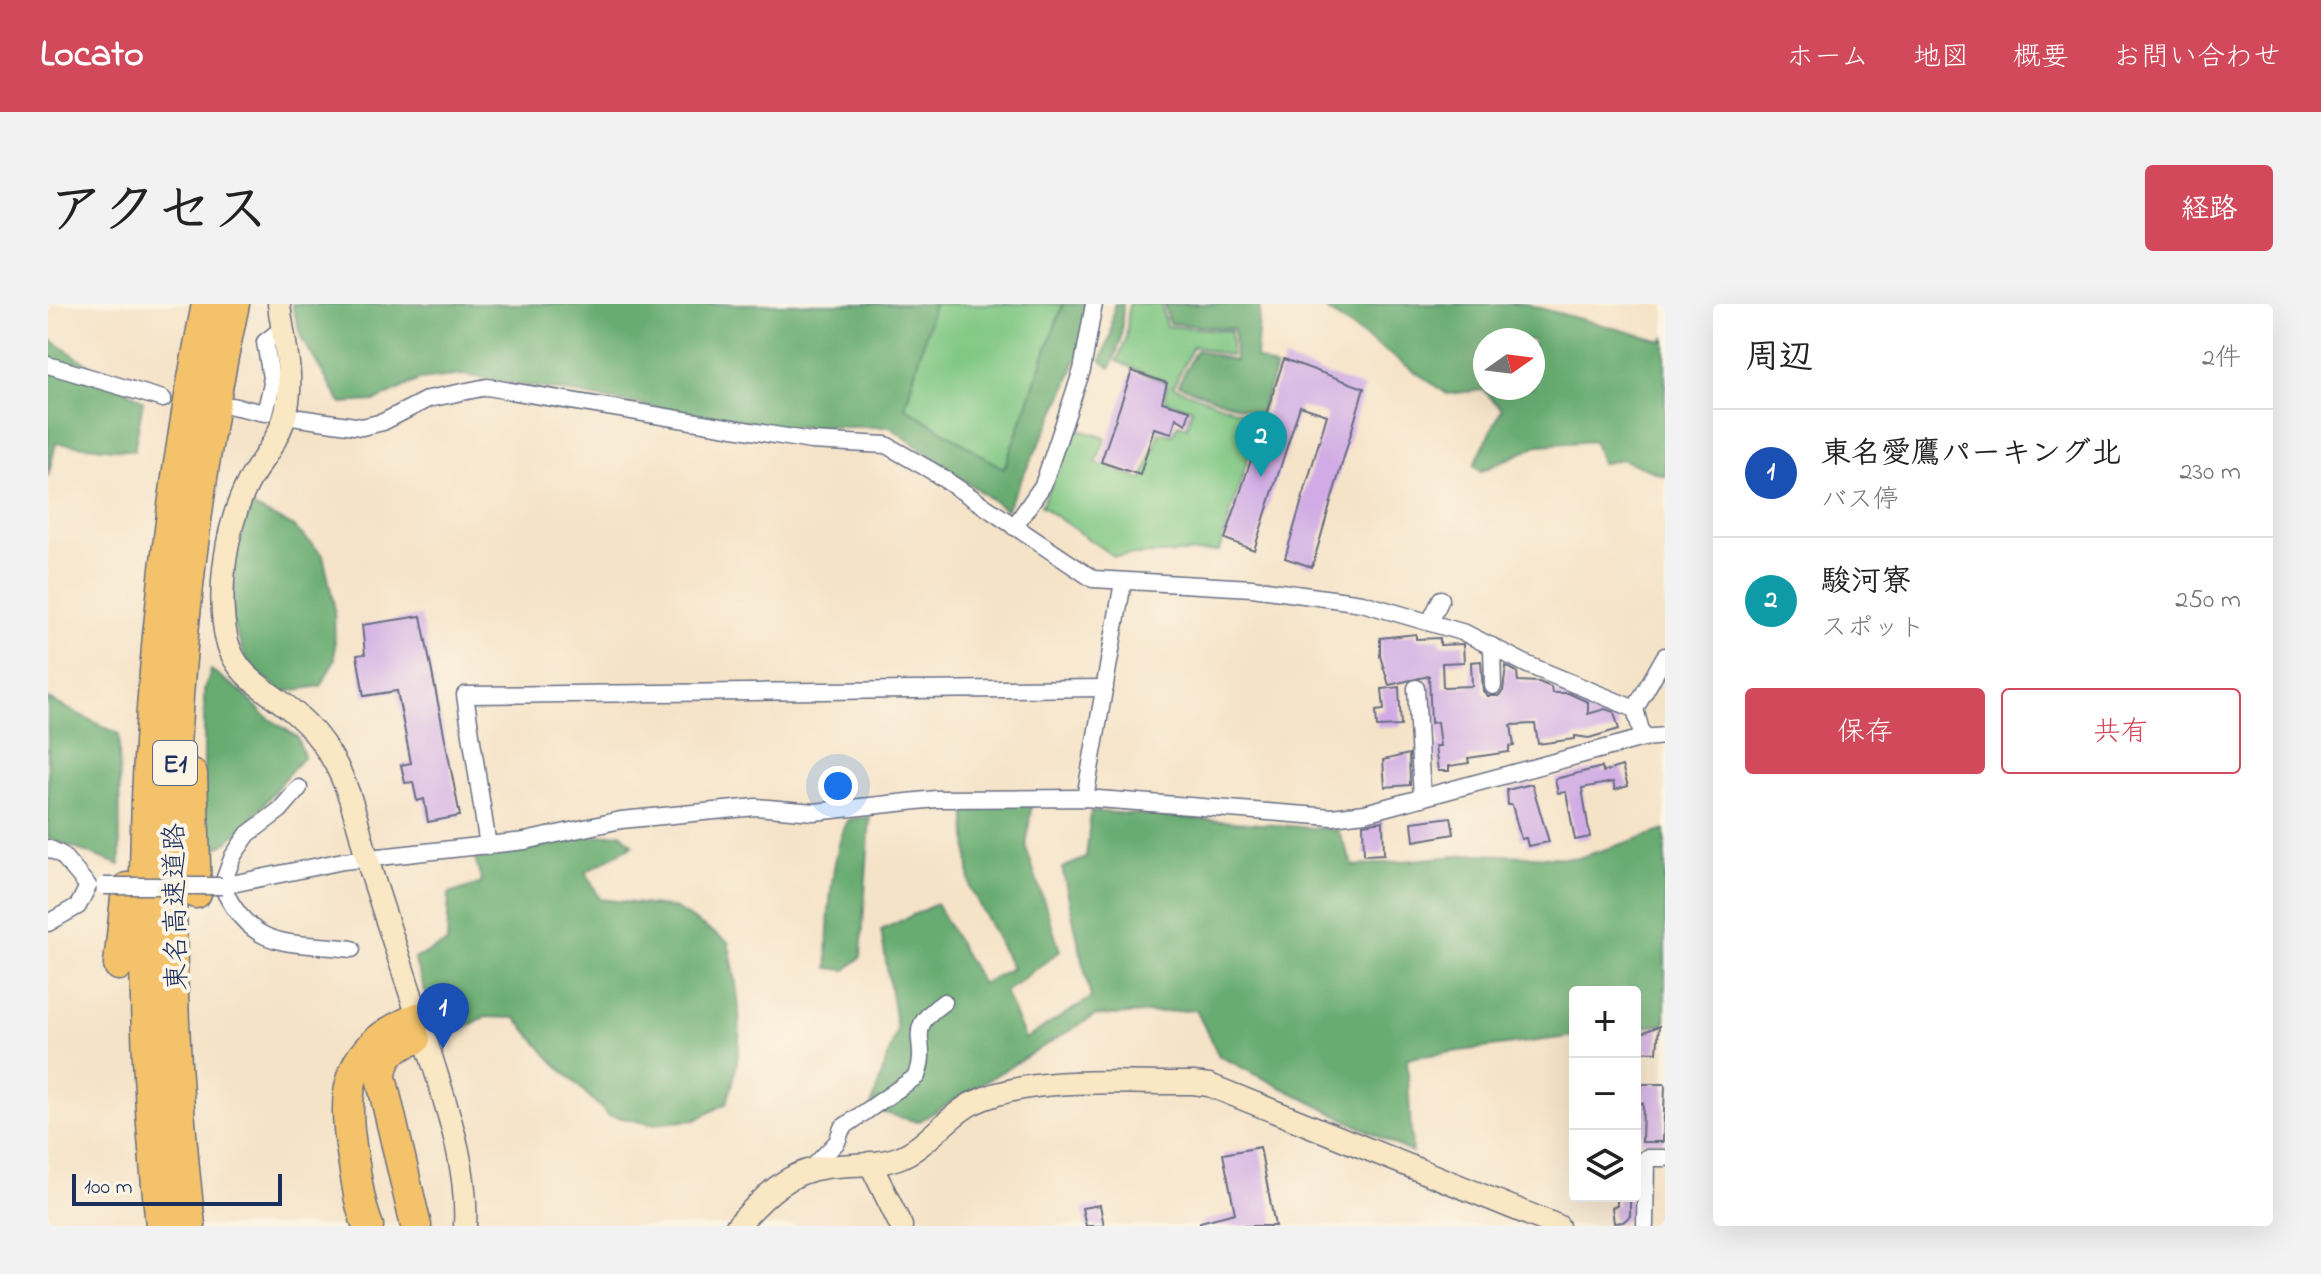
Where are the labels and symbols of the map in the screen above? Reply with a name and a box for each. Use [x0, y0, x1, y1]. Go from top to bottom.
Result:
north arrow [1473, 328, 1545, 400]
pin: 2 [1235, 411, 1287, 477]
road number: E1 [153, 741, 197, 785]
your location [818, 766, 858, 806]
street label: 東名高速道路 [156, 823, 199, 991]
pin: 1 [417, 983, 469, 1049]
scale bar [72, 1170, 282, 1206]

